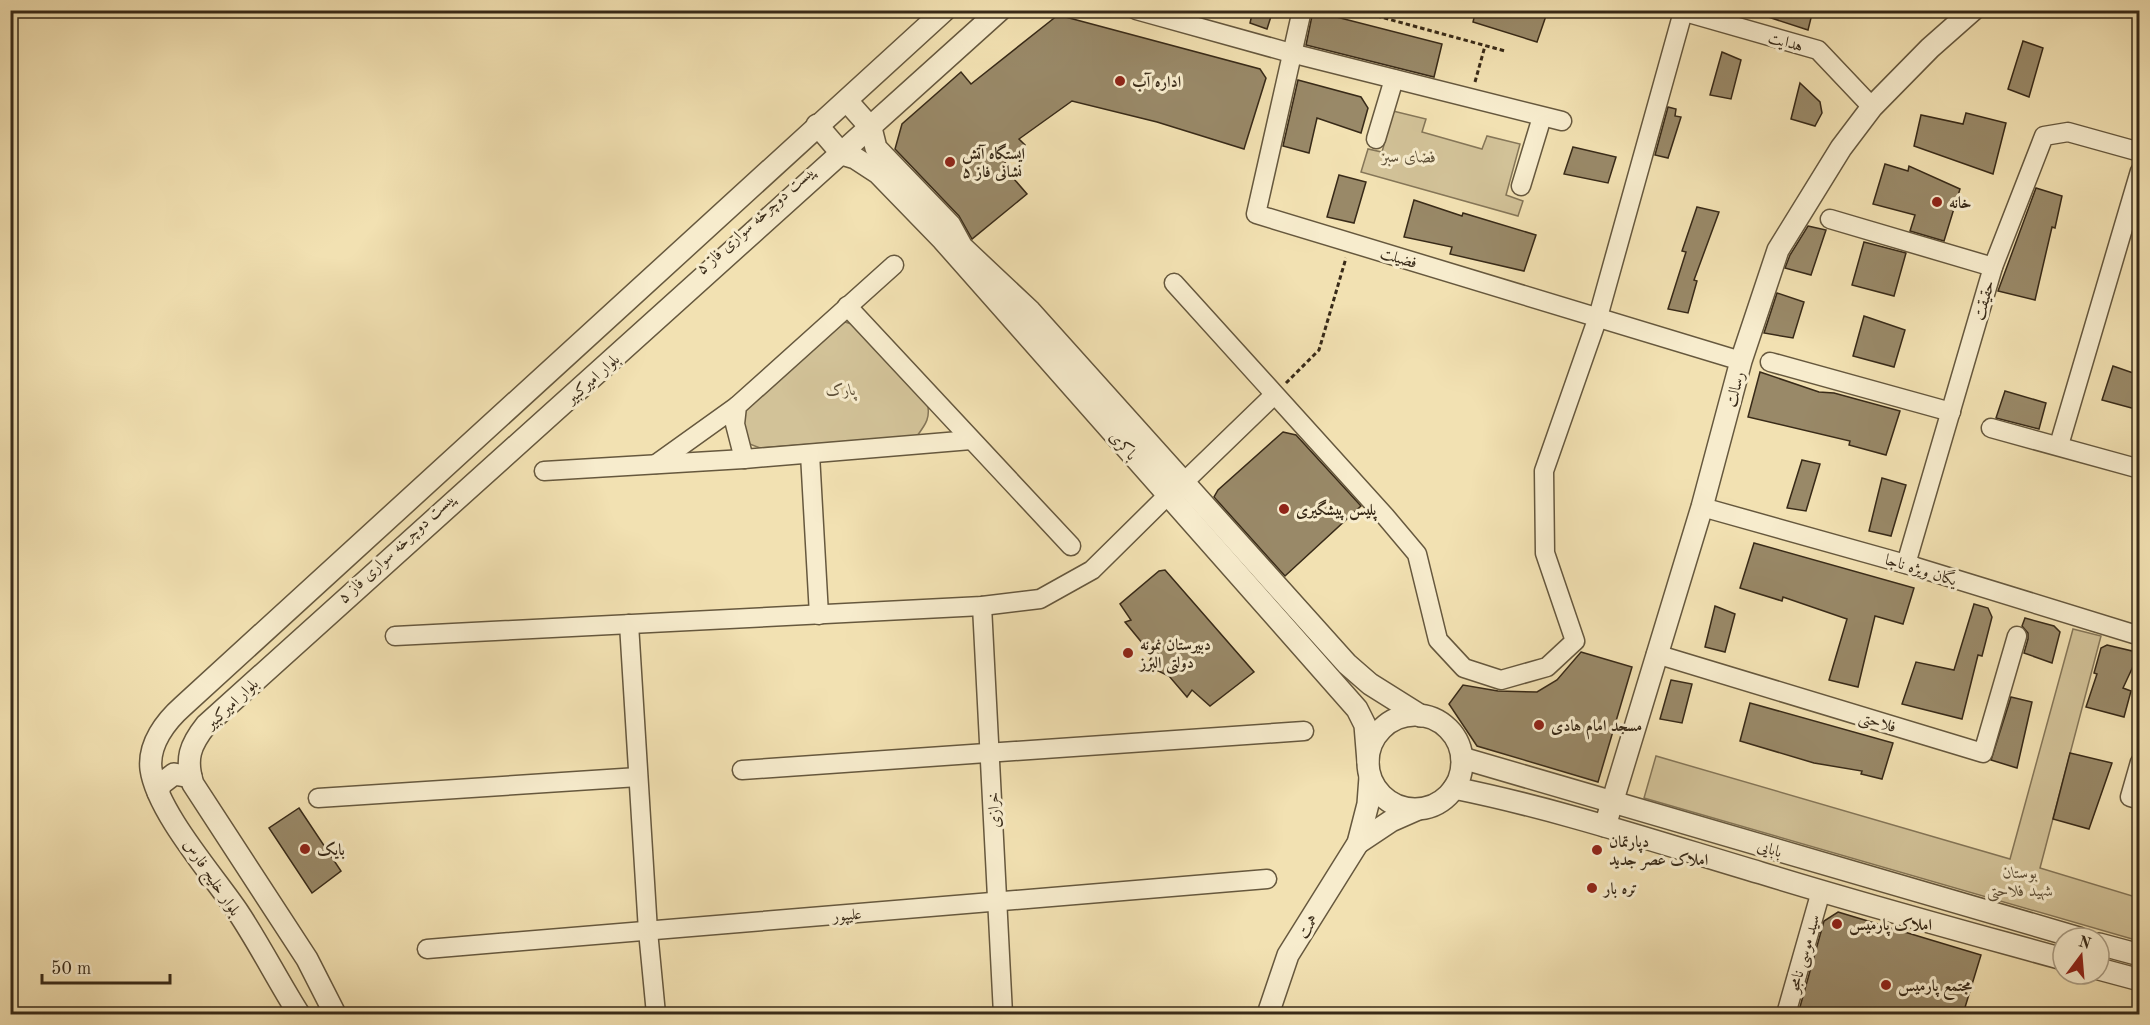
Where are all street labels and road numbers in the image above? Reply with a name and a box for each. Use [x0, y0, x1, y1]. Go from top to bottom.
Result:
street label: هدایت [1766, 30, 1805, 56]
street label: پیست دوچرخه سواری فاز ۵ [694, 163, 820, 280]
street label: فضیلت [1378, 246, 1419, 272]
street label: حقیقت [1972, 279, 1998, 322]
street label: بلوار امیرکبیر [561, 351, 623, 409]
street label: رسالت [1724, 370, 1748, 409]
street label: باکری [1105, 428, 1141, 464]
street label: پیست دوچرخه سواری فاز ۵ [335, 490, 461, 608]
street label: یگان ویژه ناجا [1882, 549, 1960, 591]
street label: بلوار امیرکبیر [201, 675, 262, 734]
street label: فلاحتی [1856, 710, 1898, 738]
street label: خرازی [986, 791, 1005, 828]
street label: بلوار خلیج فارس [176, 837, 243, 922]
street label: بابایی [1755, 839, 1784, 862]
street label: علیپور [830, 907, 863, 927]
street label: همت [1295, 912, 1322, 942]
street label: سید موسی نامجو [1786, 913, 1826, 997]

